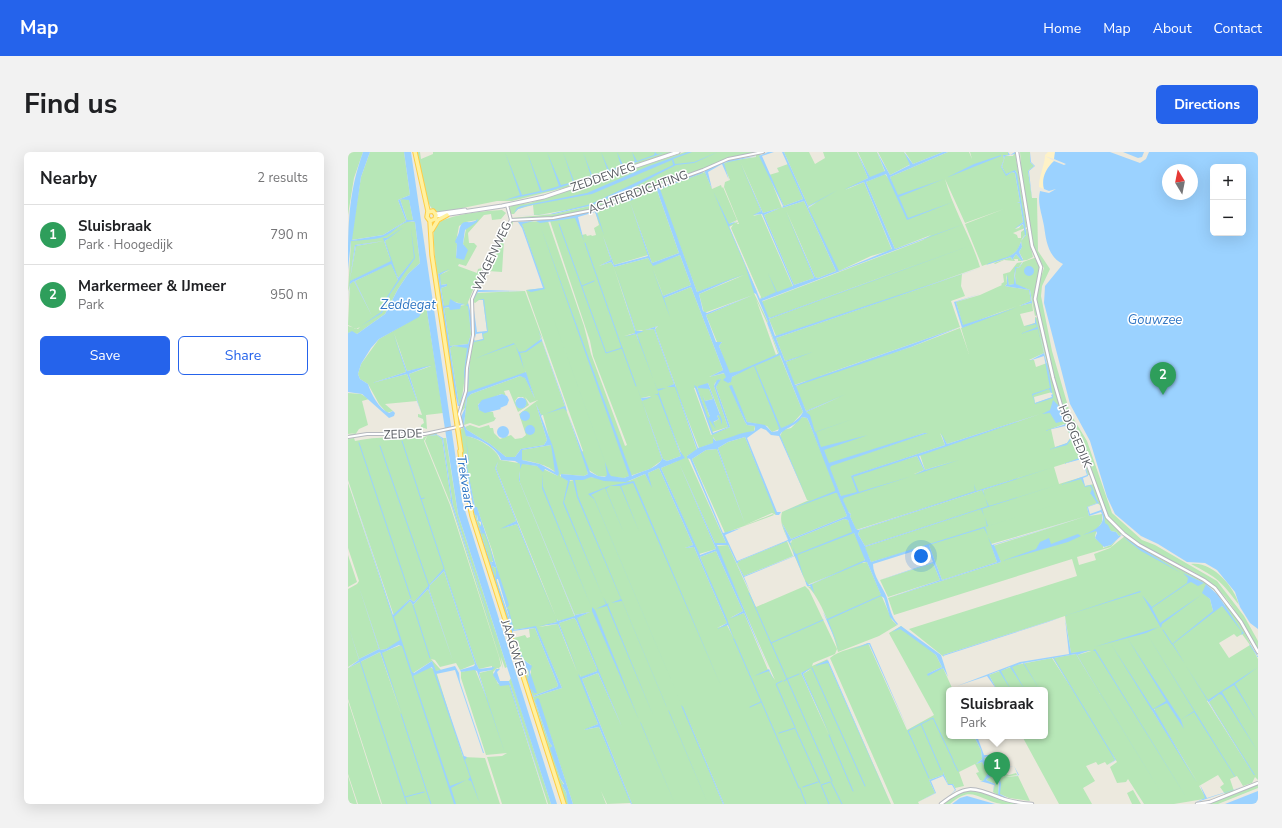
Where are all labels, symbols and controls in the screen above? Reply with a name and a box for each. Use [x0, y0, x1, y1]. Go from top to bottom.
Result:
text: Map [20, 15, 58, 41]
text: Home [1043, 19, 1081, 38]
text: Map [1103, 19, 1131, 38]
text: About [1153, 19, 1192, 38]
text: Contact [1214, 19, 1262, 38]
text: Find us [24, 85, 118, 123]
button: Directions [1156, 85, 1258, 124]
street label: ZEDDEWEG [568, 158, 638, 196]
north arrow [1162, 164, 1198, 200]
map controls [1210, 164, 1246, 236]
button: + [1210, 164, 1246, 200]
text: Nearby [40, 167, 97, 190]
street label: ACHTERDICHTING [586, 167, 690, 217]
text: 2 results [257, 169, 308, 187]
button: − [1210, 200, 1246, 236]
text: Sluisbraak [78, 216, 151, 236]
street label: WAGENWEG [469, 219, 515, 293]
text: 1 [49, 226, 57, 244]
text: 790 m [270, 226, 308, 244]
text: Park · Hoogedijk [78, 236, 173, 254]
text: Markermeer & IJmeer [78, 276, 226, 296]
text: 2 [49, 286, 57, 304]
text: 950 m [270, 286, 308, 304]
text: Park [78, 296, 104, 314]
water label: Zeddegat [380, 296, 436, 314]
water label: Gouwzee [1128, 311, 1182, 329]
button: Save [40, 336, 170, 375]
button: Share [178, 336, 308, 375]
pin: 2 [1150, 362, 1176, 395]
street label: HOOGEDIJK [1055, 402, 1096, 470]
street label: ZEDDE [383, 425, 423, 443]
water label: Trekvaart [452, 454, 478, 511]
your location [911, 546, 931, 566]
street label: JAAGWEG [497, 617, 531, 678]
popup [946, 687, 1048, 739]
text: Sluisbraak [960, 694, 1034, 714]
text: Park [960, 714, 986, 732]
pin: 1 [984, 752, 1010, 785]

